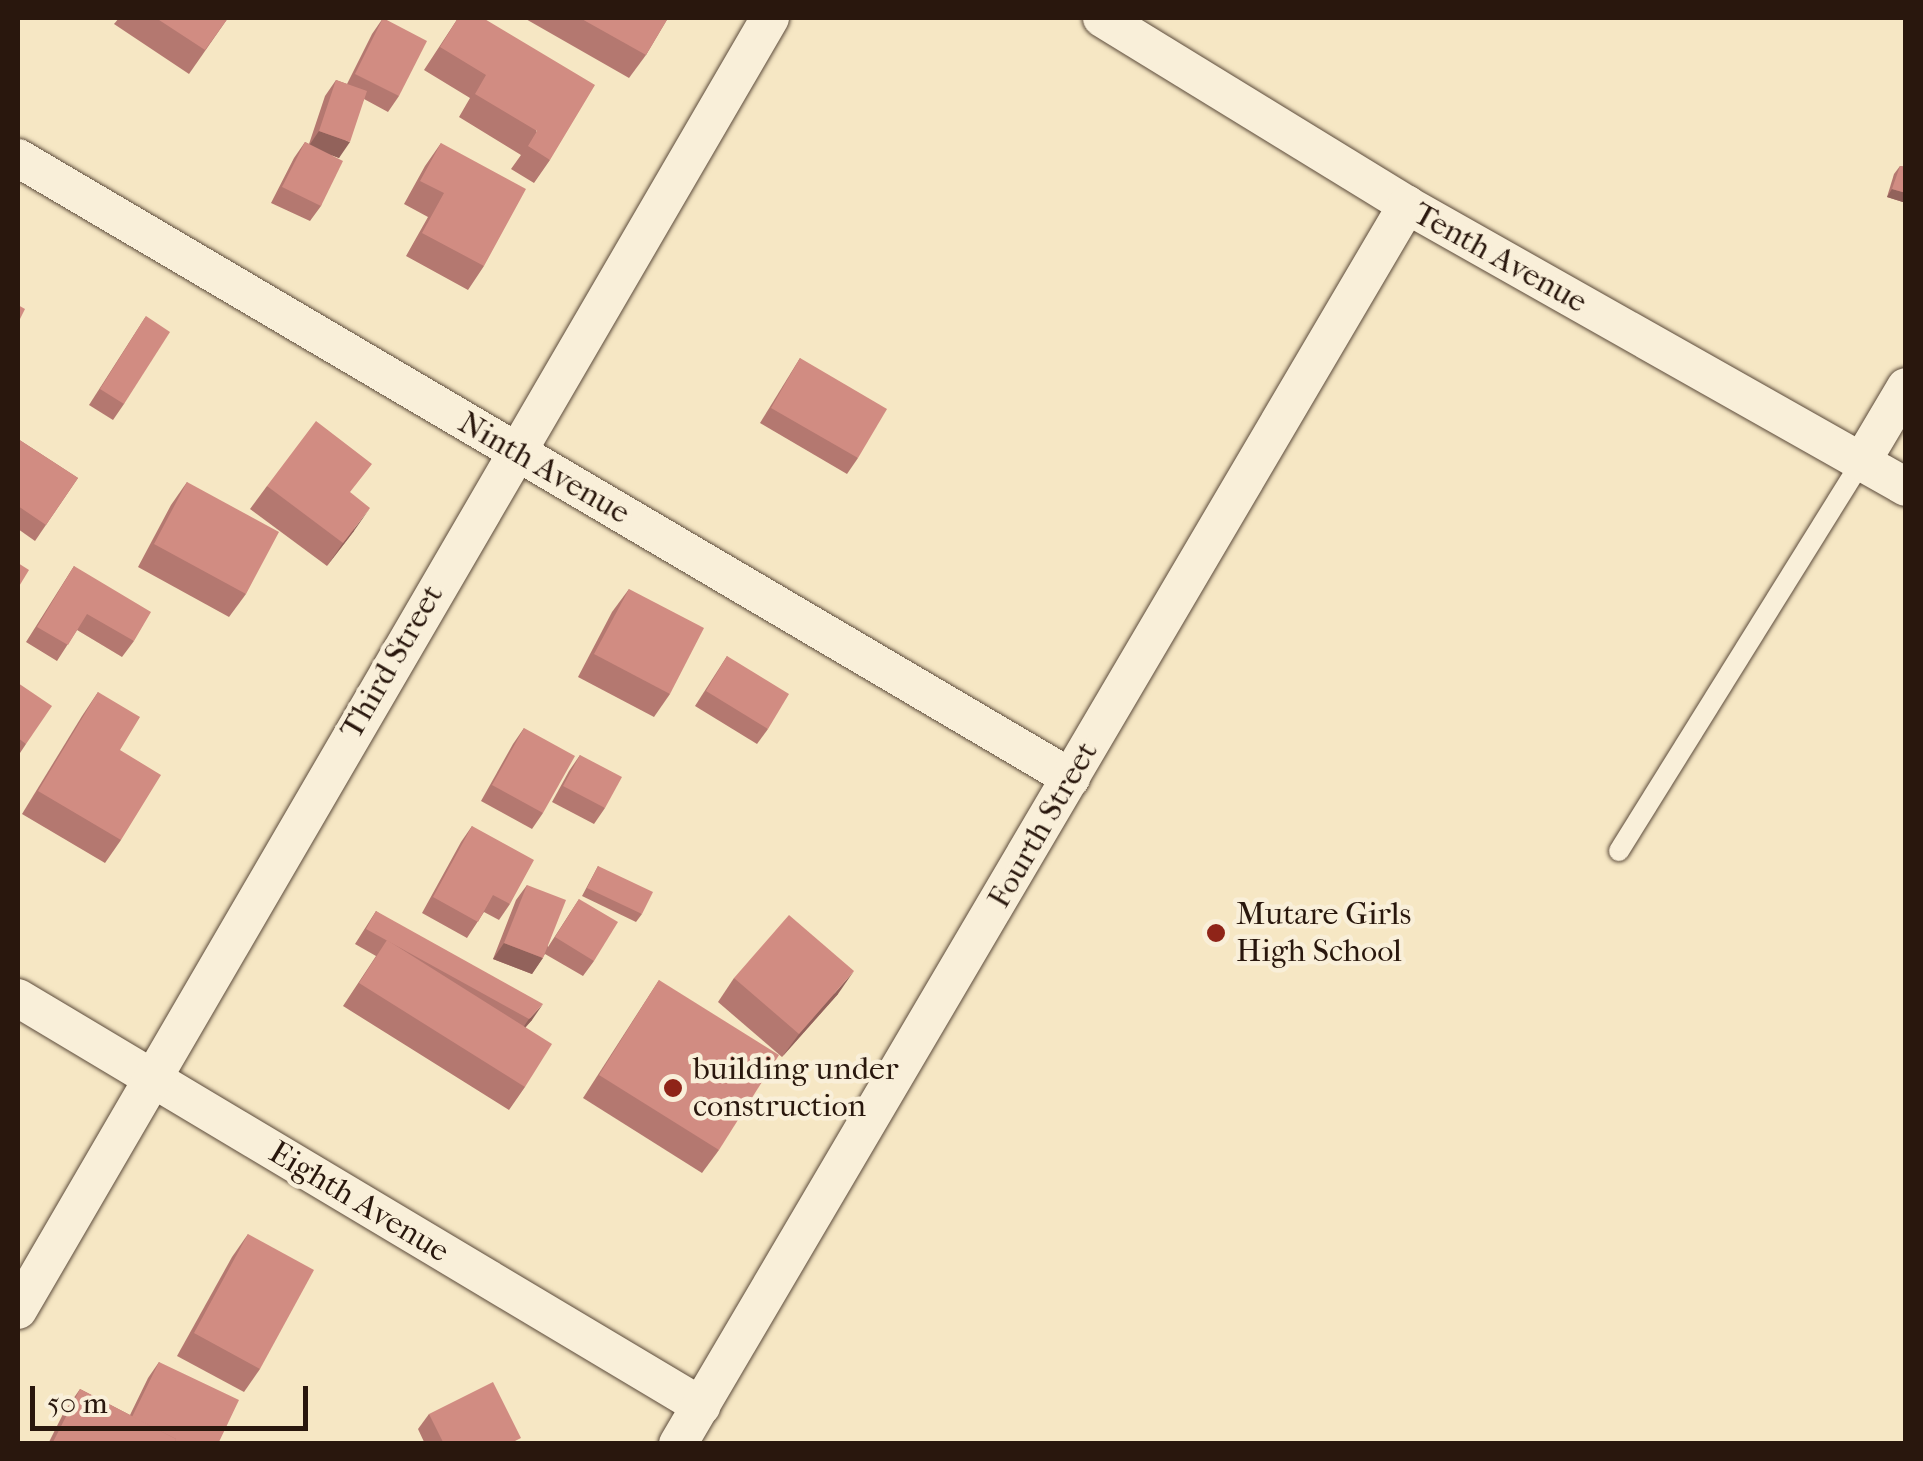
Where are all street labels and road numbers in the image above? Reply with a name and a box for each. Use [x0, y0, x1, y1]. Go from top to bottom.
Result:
street label: Tenth Avenue [1406, 195, 1594, 321]
street label: Ninth Avenue [452, 404, 636, 532]
street label: Third Street [332, 578, 452, 746]
street label: Fourth Street [980, 735, 1106, 915]
street label: Eighth Avenue [262, 1133, 456, 1271]

